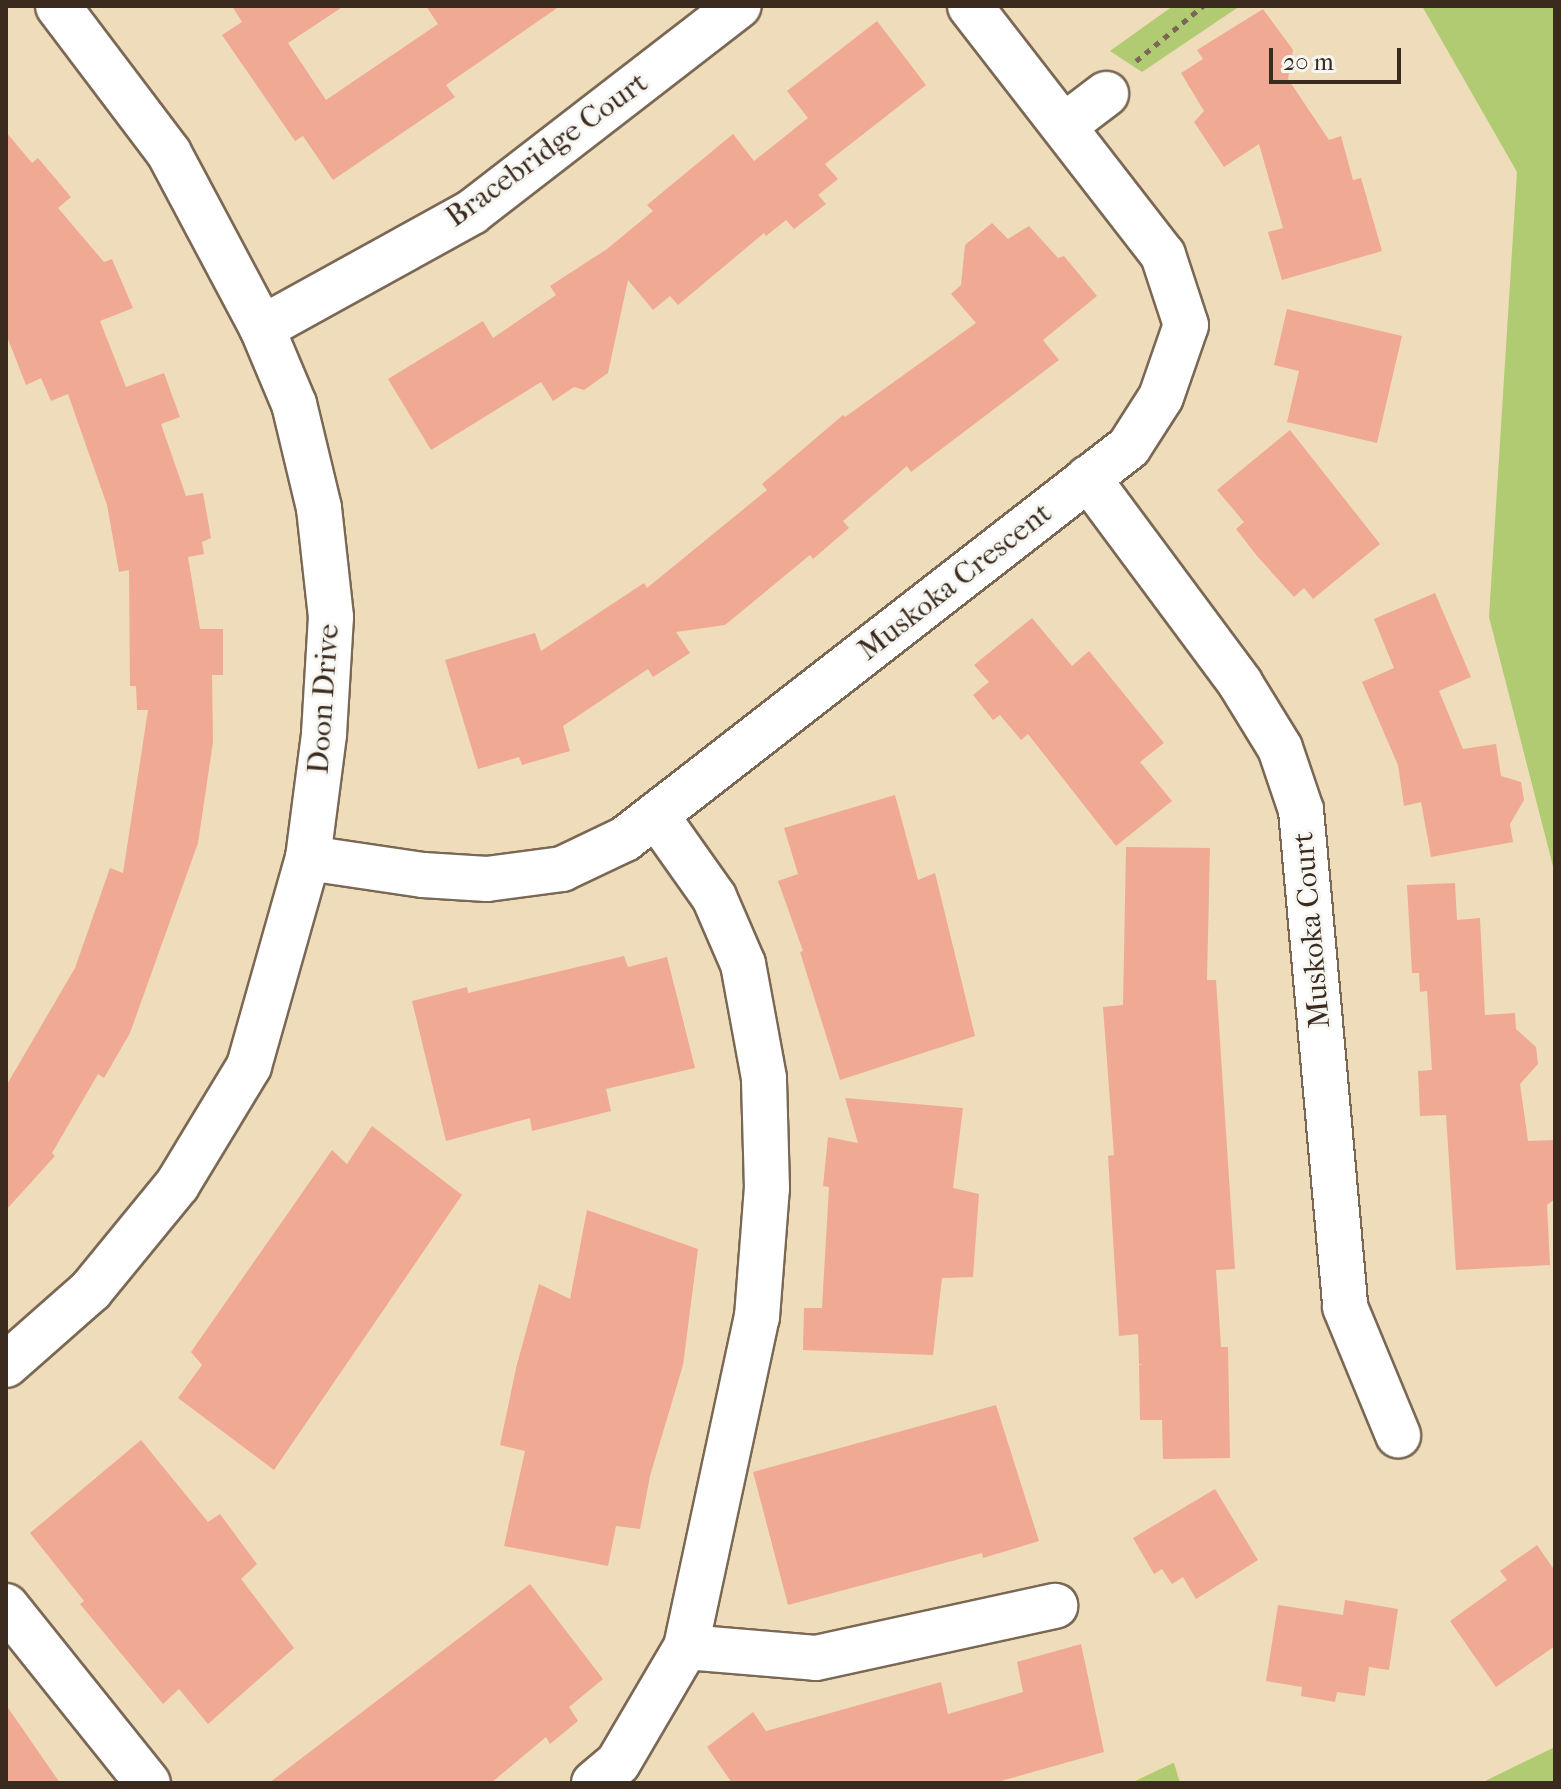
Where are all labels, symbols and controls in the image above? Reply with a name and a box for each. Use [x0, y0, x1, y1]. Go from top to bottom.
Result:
scale bar [1273, 32, 1405, 82]
text: 20 m [1283, 48, 1334, 76]
street label: Bracebridge Court [439, 65, 655, 235]
street label: Muskoka Crescent [851, 495, 1059, 669]
street label: Doon Drive [301, 623, 347, 775]
street label: Muskoka Court [1286, 831, 1338, 1029]

